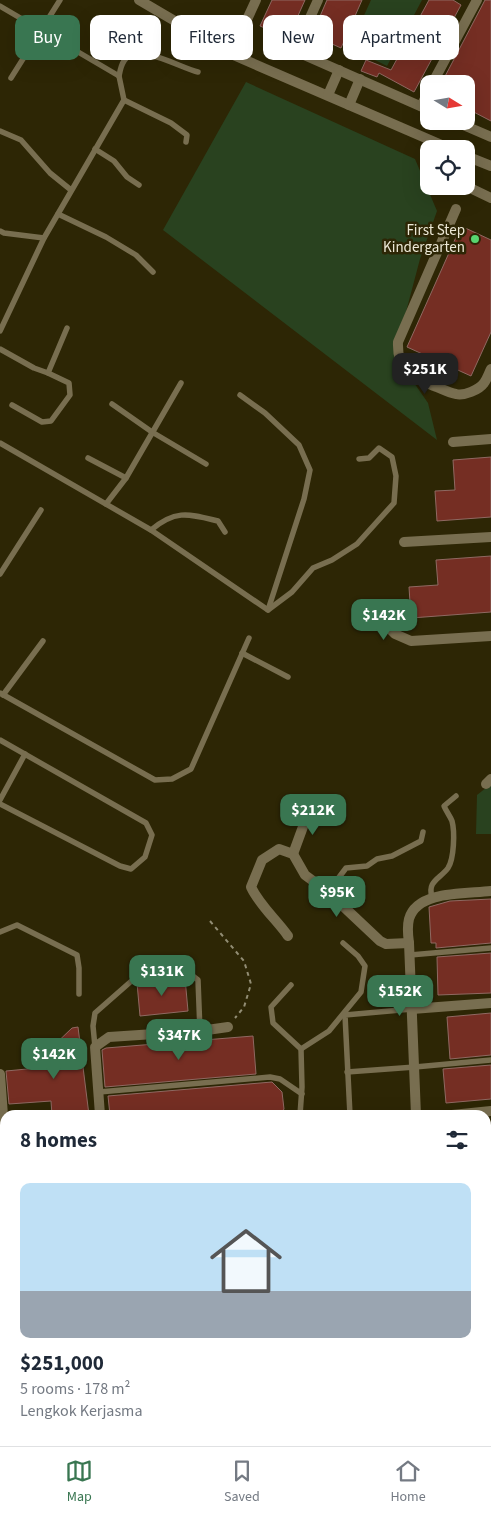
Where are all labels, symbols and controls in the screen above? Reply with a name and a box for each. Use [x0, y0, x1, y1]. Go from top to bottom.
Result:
chip: Buy [15, 15, 80, 60]
chip: Rent [90, 15, 161, 60]
chip: Filters [171, 15, 253, 60]
chip: New [263, 15, 333, 60]
chip: Apartment [343, 15, 459, 60]
north arrow [420, 75, 475, 130]
map controls [420, 75, 475, 195]
button: locate [420, 140, 475, 195]
place label: First Step Kindergarten [383, 220, 465, 258]
marker: First Step Kindergarten [469, 233, 481, 245]
pin: $251K [390, 352, 460, 395]
text: $251K [403, 358, 447, 380]
pin: $142K [349, 598, 419, 641]
text: $142K [362, 604, 406, 626]
pin: $212K [278, 794, 348, 836]
text: $212K [291, 799, 335, 821]
pin: $95K [307, 876, 367, 918]
text: $95K [319, 881, 355, 903]
pin: $131K [127, 954, 197, 997]
text: $131K [140, 960, 184, 982]
pin: $152K [365, 974, 435, 1017]
text: $152K [378, 980, 422, 1002]
pin: $347K [144, 1018, 214, 1061]
text: $347K [157, 1024, 201, 1046]
pin: $142K [19, 1038, 89, 1080]
text: $142K [32, 1043, 76, 1065]
text: 8 homes [20, 1125, 97, 1155]
icon: filters [443, 1126, 471, 1154]
icon: home [201, 1216, 291, 1306]
text: $251,000 [20, 1348, 104, 1378]
text: 5 rooms · 178 m² [20, 1378, 130, 1400]
text: Lengkok Kerjasma [20, 1400, 142, 1422]
tab: Map [65, 1457, 93, 1507]
tab: Saved [224, 1457, 260, 1507]
tab: Home [390, 1457, 426, 1507]

